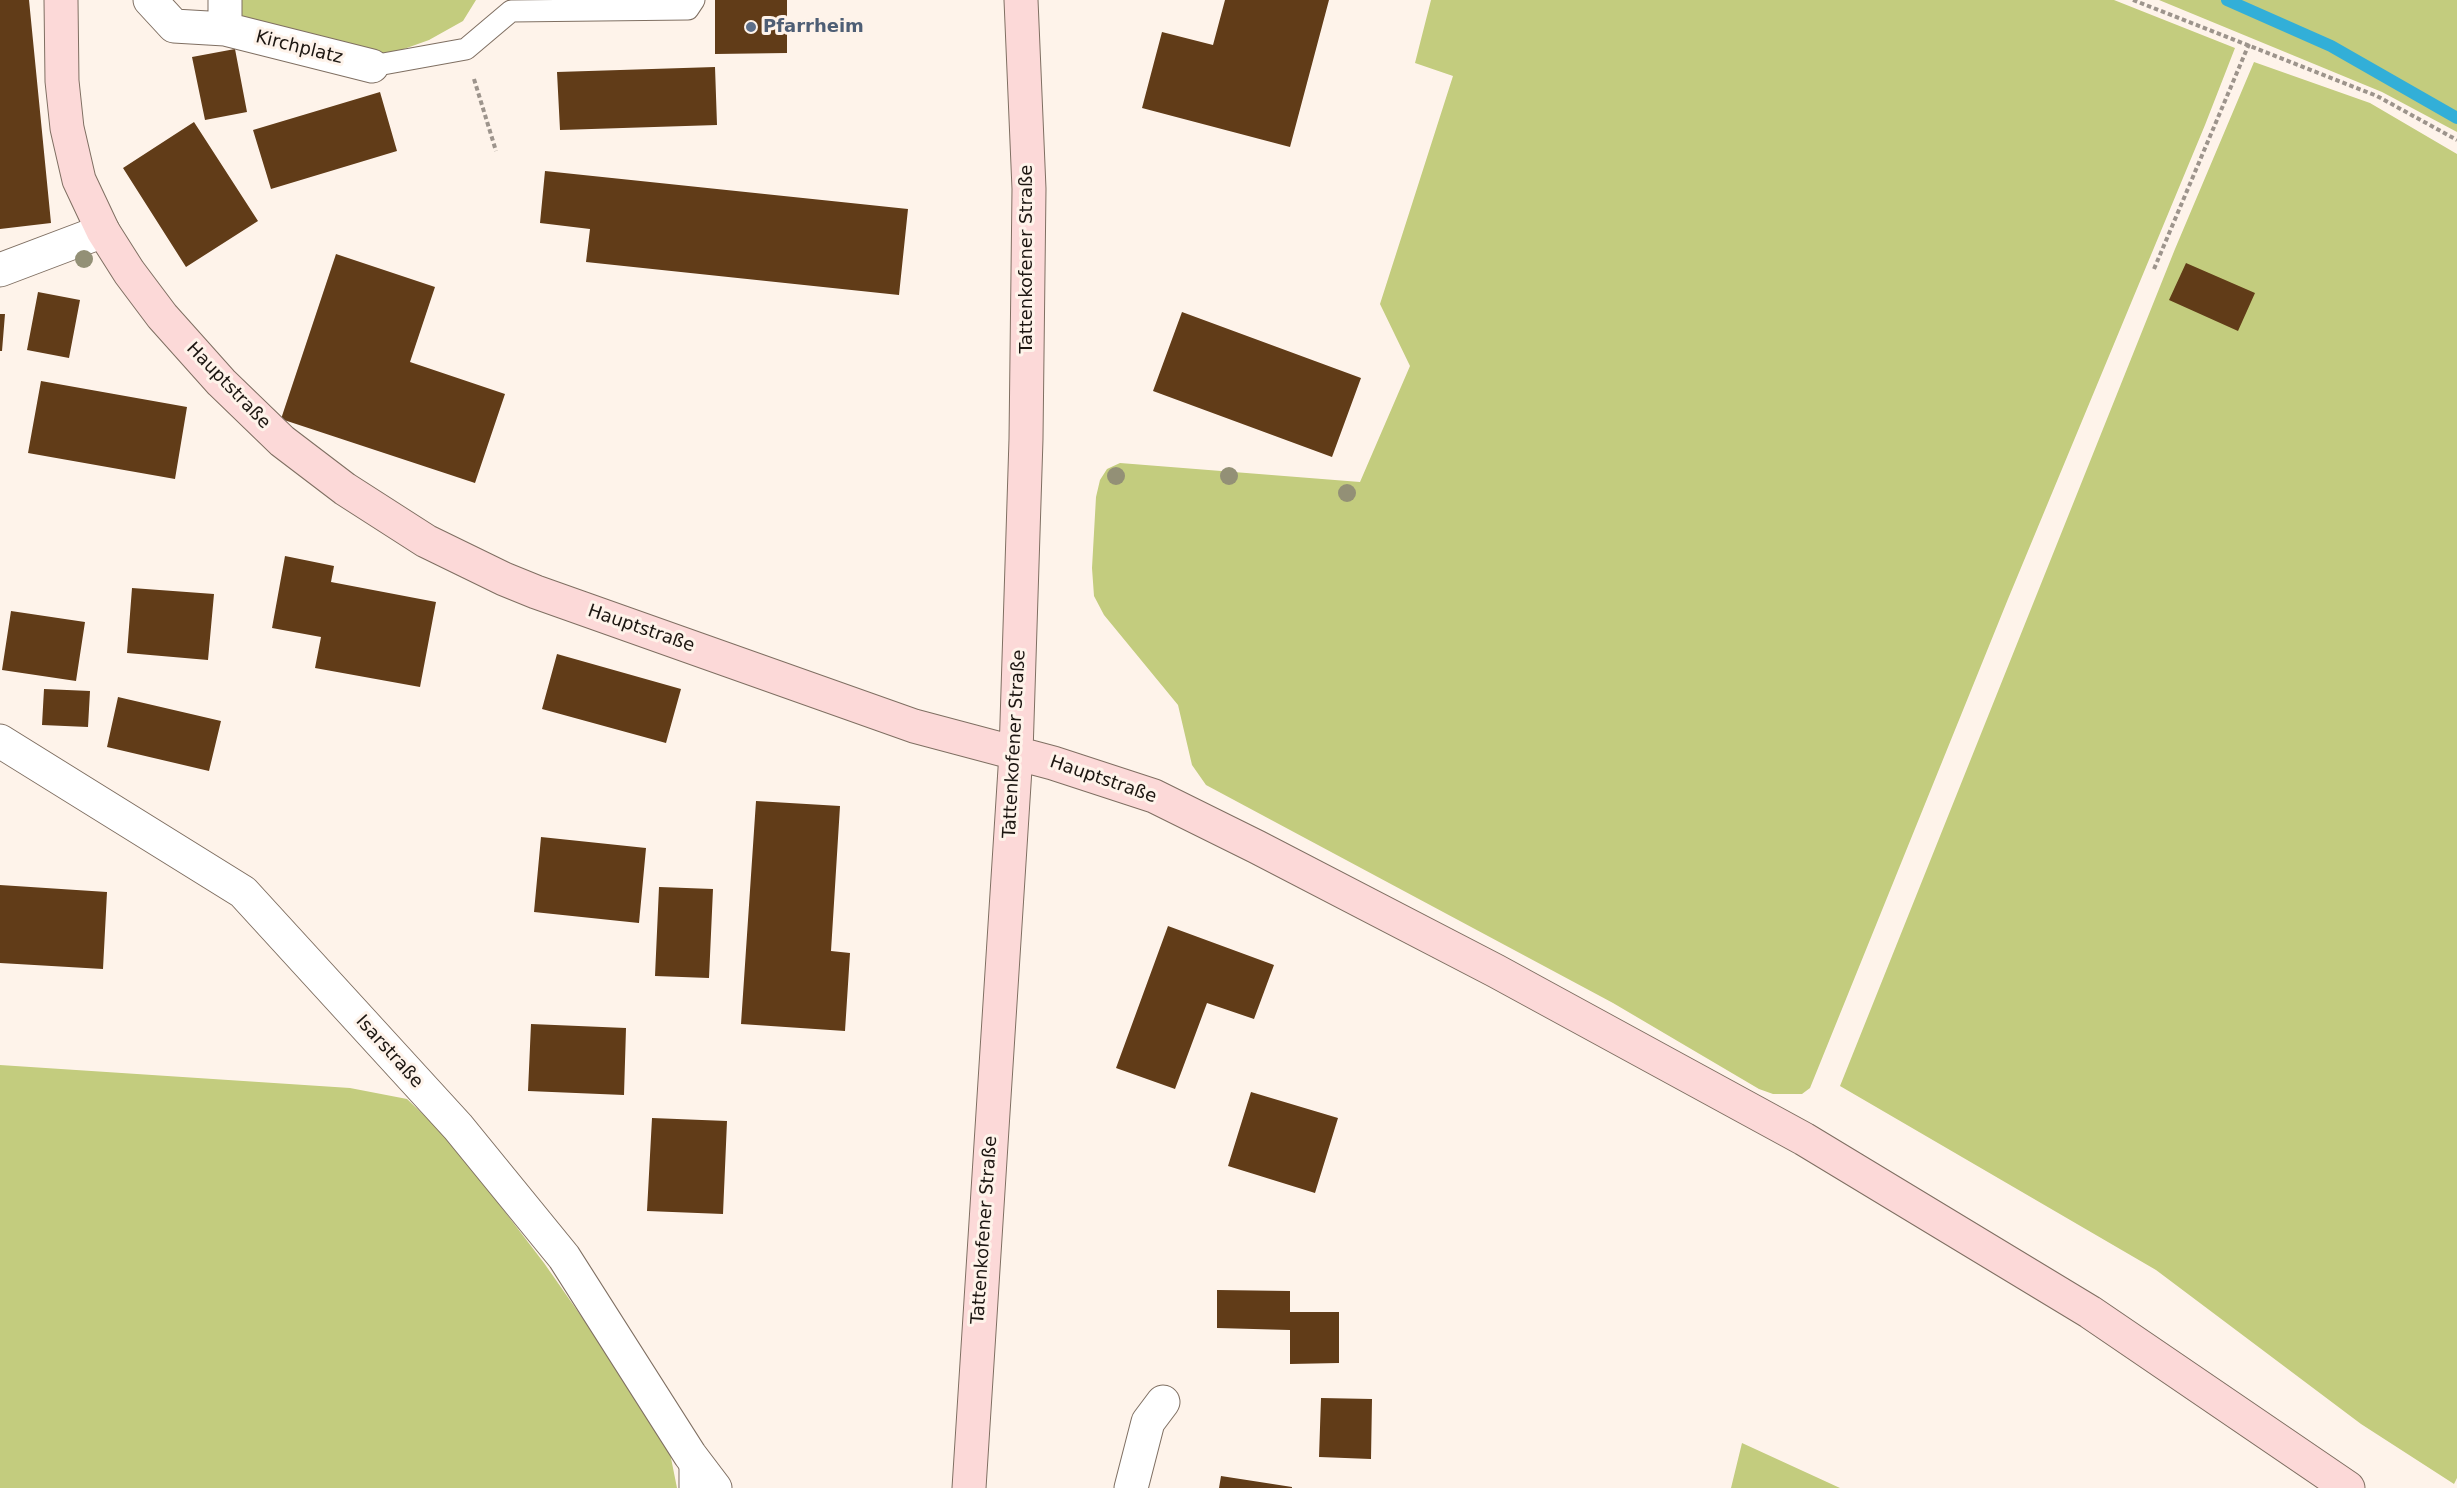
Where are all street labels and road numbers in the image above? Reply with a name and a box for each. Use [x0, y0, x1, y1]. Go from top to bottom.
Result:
street label: Kirchplatz [253, 27, 345, 69]
street label: Tattenkofener Straße [1016, 165, 1038, 353]
street label: Hauptstraße [181, 338, 275, 434]
street label: Hauptstraße [585, 601, 697, 657]
street label: Tattenkofener Straße [999, 649, 1031, 839]
street label: Hauptstraße [1047, 752, 1159, 808]
street label: Isarstraße [351, 1011, 427, 1093]
street label: Tattenkofener Straße [968, 1135, 1002, 1325]

